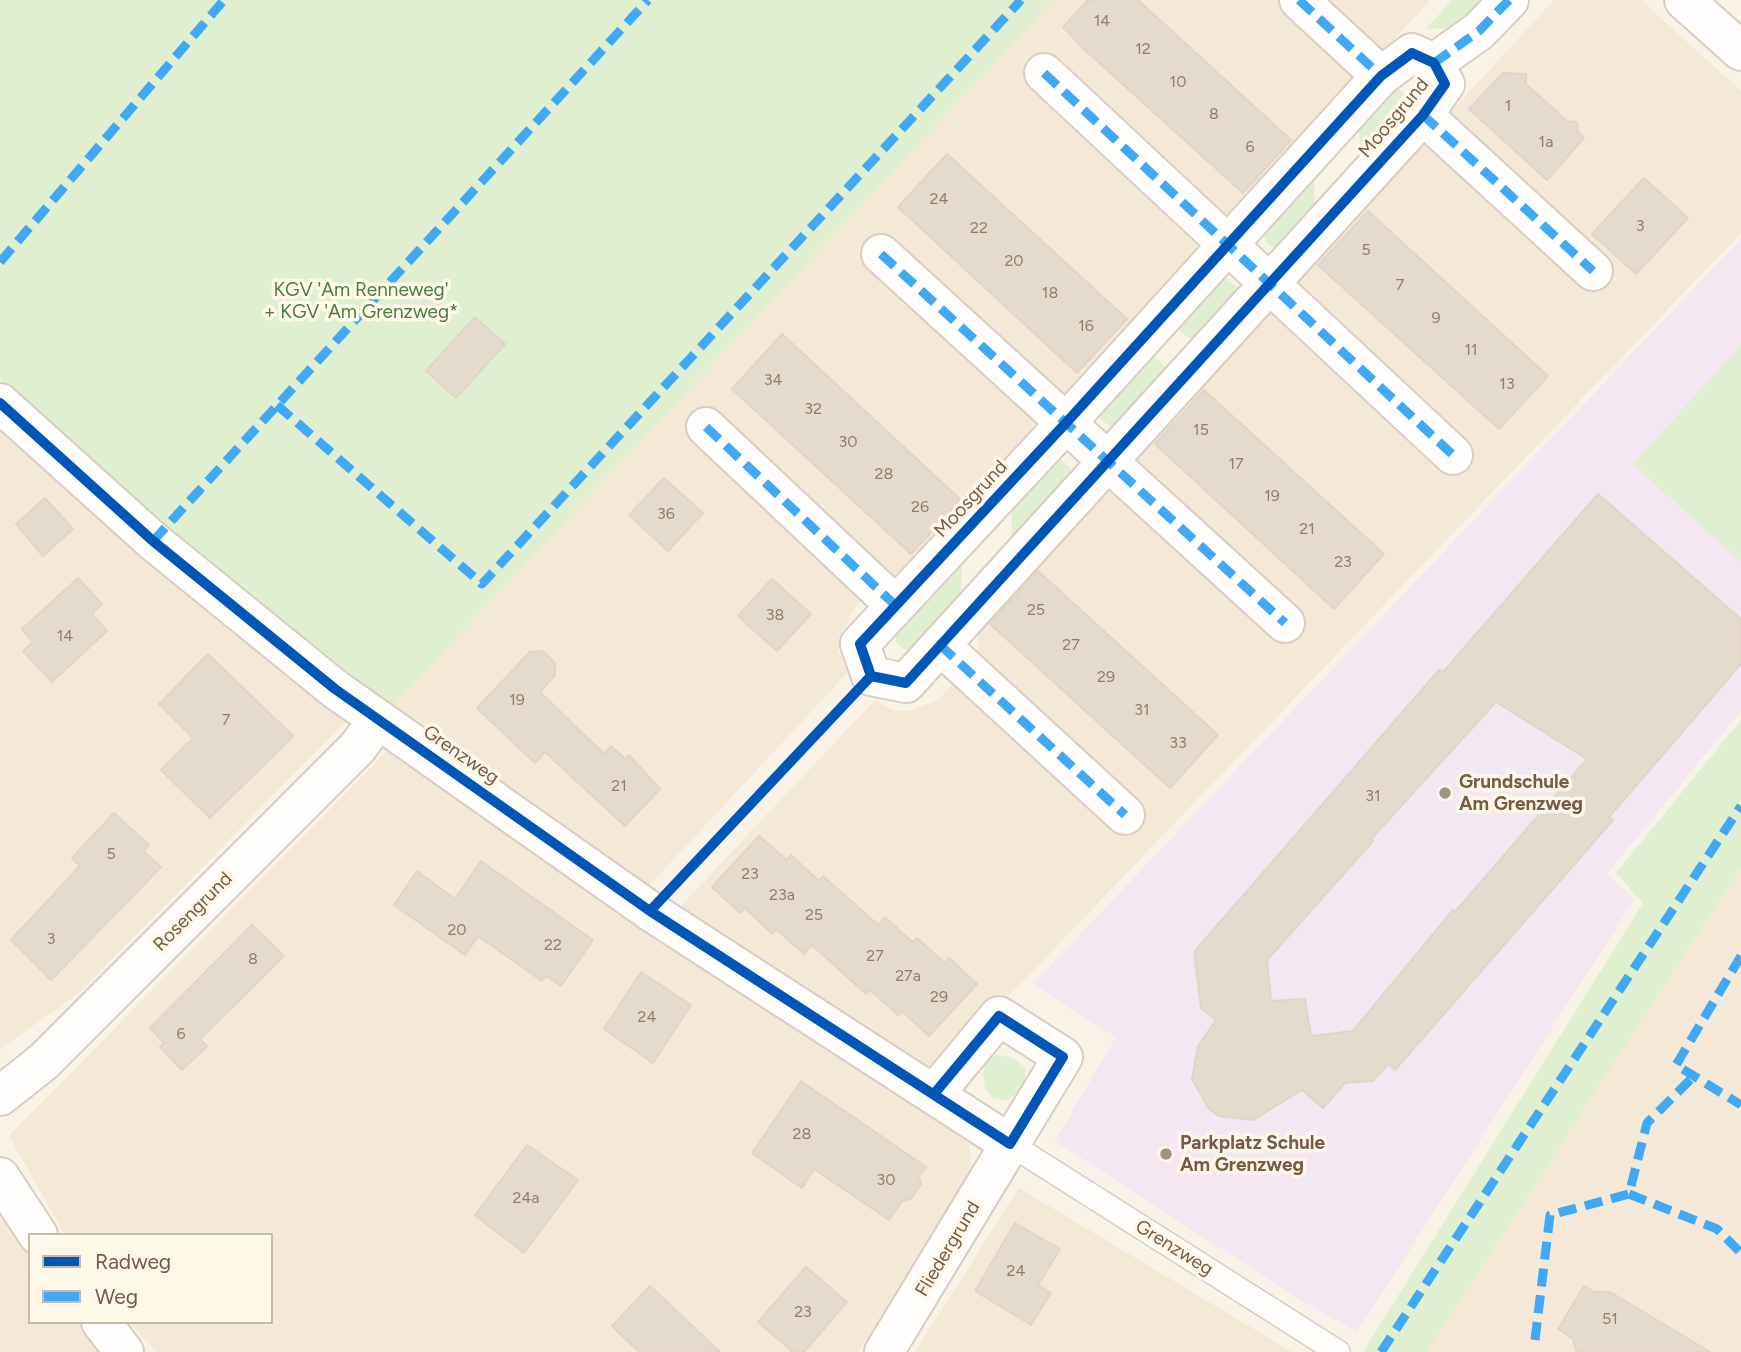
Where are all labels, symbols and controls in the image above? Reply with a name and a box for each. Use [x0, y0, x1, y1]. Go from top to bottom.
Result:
house number: 14 [1094, 11, 1110, 31]
house number: 12 [1135, 39, 1151, 59]
house number: 10 [1170, 72, 1186, 92]
street label: Moosgrund [1354, 74, 1434, 162]
house number: 1 [1505, 96, 1511, 116]
house number: 8 [1209, 104, 1219, 124]
house number: 1a [1539, 132, 1553, 152]
house number: 6 [1245, 137, 1255, 157]
house number: 24 [930, 189, 948, 209]
house number: 3 [1636, 216, 1644, 236]
house number: 22 [970, 218, 988, 238]
house number: 5 [1361, 240, 1371, 260]
house number: 20 [1004, 251, 1024, 271]
house number: 7 [1396, 275, 1404, 295]
park label: KGV 'Am Renneweg' + KGV 'Am Grenzweg* [264, 279, 458, 323]
house number: 18 [1042, 283, 1058, 303]
house number: 9 [1431, 308, 1441, 328]
house number: 16 [1078, 316, 1094, 336]
house number: 11 [1464, 340, 1478, 360]
house number: 34 [764, 370, 782, 390]
house number: 13 [1499, 374, 1515, 394]
house number: 32 [804, 399, 822, 419]
house number: 15 [1193, 420, 1209, 440]
house number: 30 [839, 432, 857, 452]
house number: 17 [1228, 454, 1244, 474]
street label: Moosgrund [930, 456, 1012, 542]
house number: 28 [875, 464, 893, 484]
house number: 19 [1264, 486, 1280, 506]
house number: 26 [911, 497, 929, 517]
house number: 36 [657, 504, 675, 524]
house number: 21 [1299, 519, 1315, 539]
house number: 23 [1334, 552, 1352, 572]
house number: 25 [1027, 600, 1045, 620]
house number: 38 [766, 605, 784, 625]
house number: 14 [57, 626, 73, 646]
house number: 27 [1062, 635, 1080, 655]
house number: 29 [1097, 667, 1115, 687]
house number: 19 [509, 690, 525, 710]
house number: 31 [1134, 700, 1150, 720]
house number: 7 [222, 710, 230, 730]
street label: Grenzweg [419, 721, 503, 789]
house number: 33 [1169, 733, 1187, 753]
place label: Grundschule Am Grenzweg [1459, 771, 1583, 815]
house number: 21 [611, 776, 627, 796]
marker: Grundschule Am Grenzweg [1437, 785, 1453, 801]
house number: 31 [1365, 786, 1381, 806]
house number: 5 [106, 844, 116, 864]
house number: 23 [741, 864, 759, 884]
street label: Rosengrund [149, 868, 237, 956]
house number: 23a [769, 885, 795, 905]
house number: 25 [805, 905, 823, 925]
house number: 20 [447, 920, 467, 940]
house number: 3 [47, 929, 55, 949]
house number: 22 [544, 935, 562, 955]
house number: 27 [866, 946, 884, 966]
house number: 8 [248, 949, 258, 969]
house number: 27a [895, 966, 921, 986]
house number: 29 [930, 987, 948, 1007]
house number: 24 [638, 1007, 656, 1027]
house number: 6 [176, 1024, 186, 1044]
house number: 28 [793, 1124, 811, 1144]
place label: Parkplatz Schule Am Grenzweg [1180, 1132, 1325, 1176]
marker: Parkplatz Schule Am Grenzweg [1158, 1146, 1174, 1162]
house number: 30 [877, 1170, 895, 1190]
house number: 24a [512, 1188, 540, 1208]
street label: Fliedergrund [911, 1197, 985, 1301]
street label: Grenzweg [1131, 1215, 1217, 1281]
legend [28, 1233, 273, 1324]
text: Radweg [95, 1249, 171, 1274]
house number: 24 [1007, 1261, 1025, 1281]
text: Weg [95, 1284, 138, 1309]
house number: 23 [794, 1302, 812, 1322]
house number: 51 [1602, 1309, 1618, 1329]

